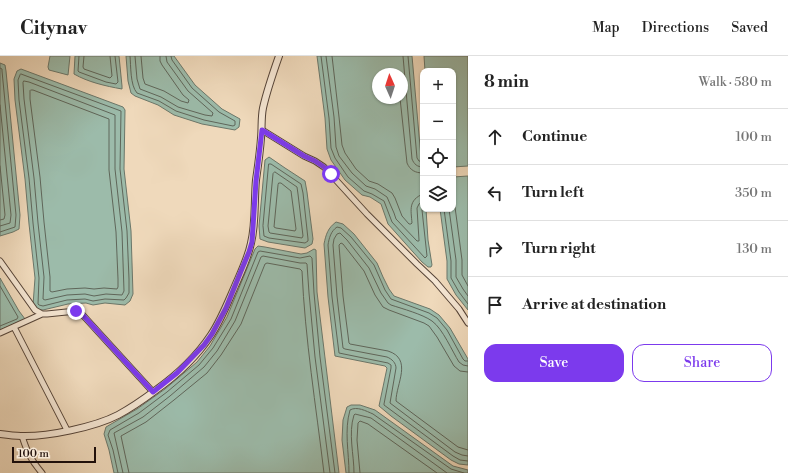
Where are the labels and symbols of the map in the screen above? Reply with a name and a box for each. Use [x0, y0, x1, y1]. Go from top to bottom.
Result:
north arrow [372, 68, 408, 104]
route start [322, 165, 340, 183]
route end [67, 302, 85, 320]
scale bar [12, 445, 96, 464]

